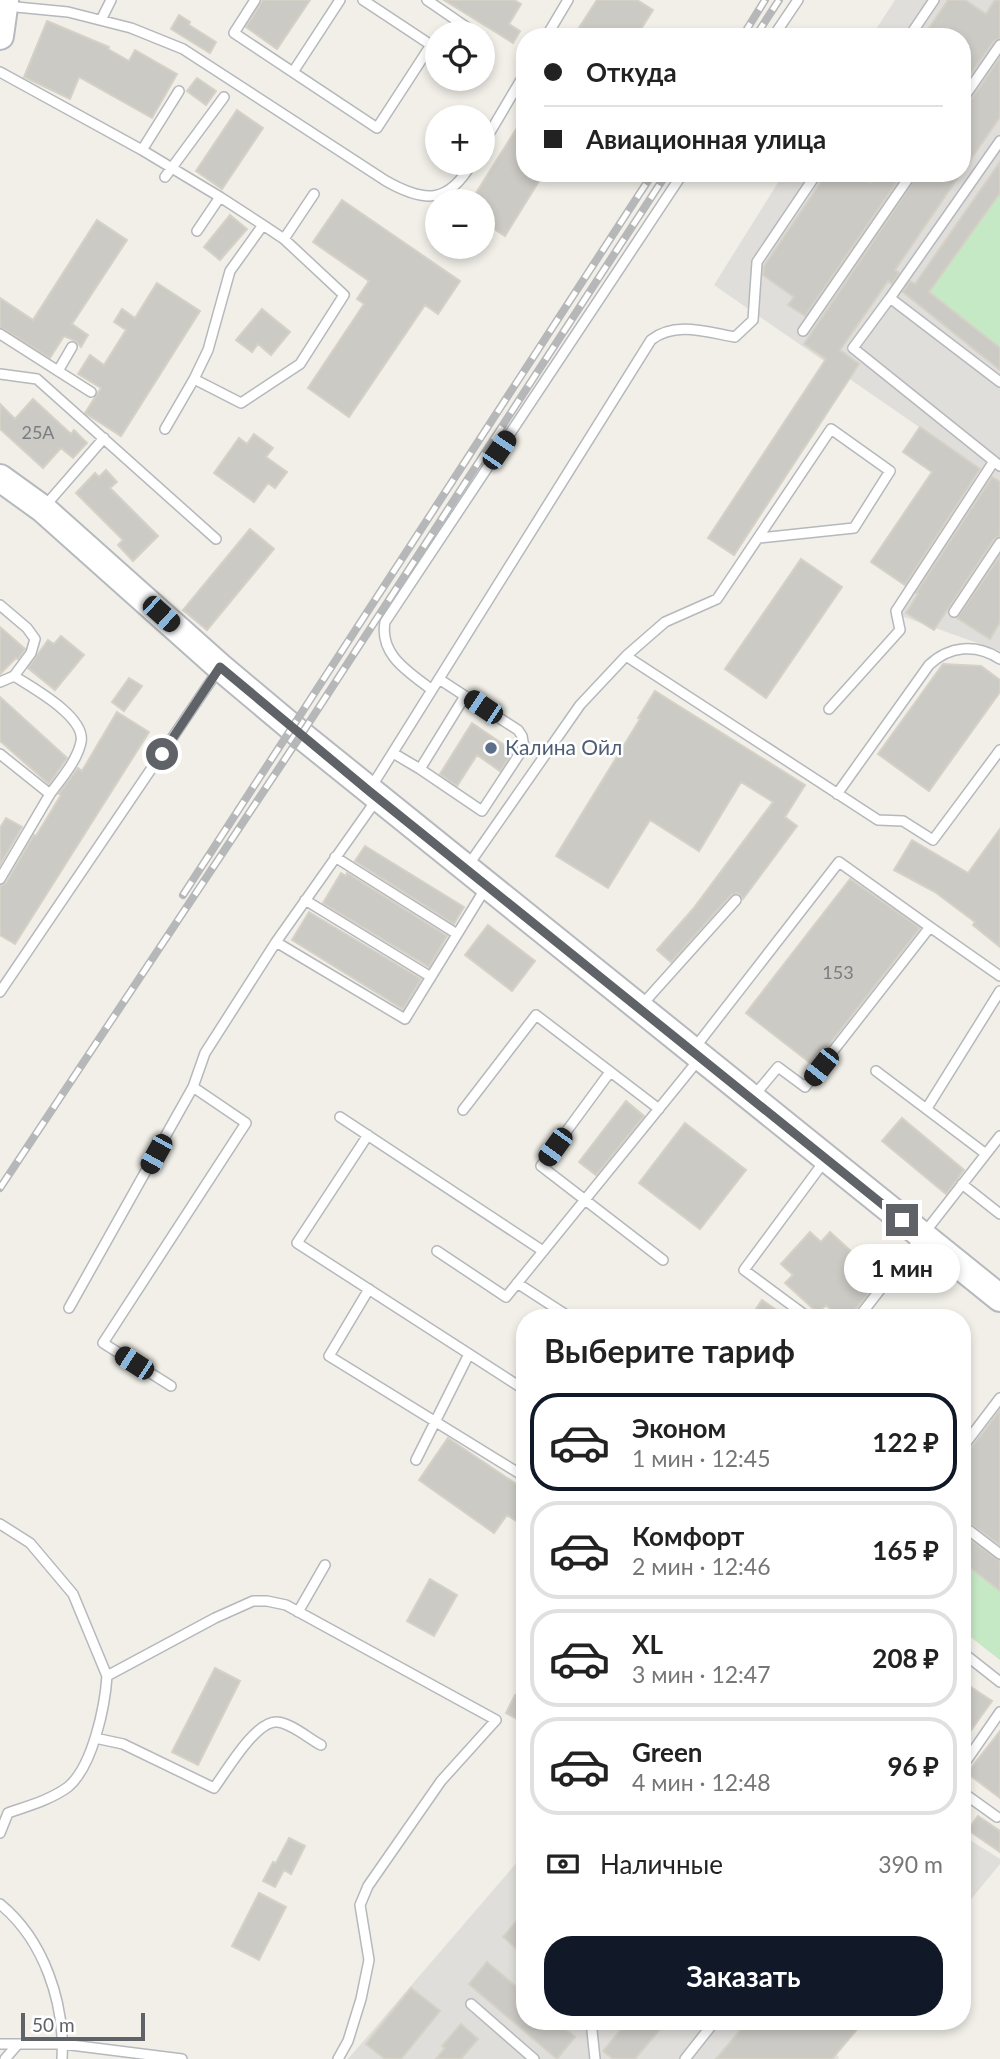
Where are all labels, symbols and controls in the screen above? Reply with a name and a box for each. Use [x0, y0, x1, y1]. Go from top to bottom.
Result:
map controls [425, 21, 495, 259]
button: locate [425, 21, 495, 91]
text: Откуда [586, 56, 677, 88]
button: + [425, 105, 495, 175]
text: Авиационная улица [586, 123, 826, 155]
button: − [425, 189, 495, 259]
house number: 25А [21, 421, 55, 443]
car [479, 427, 520, 473]
car [139, 592, 184, 636]
car [460, 687, 507, 727]
place label: Калина Ойл [505, 734, 622, 759]
route start [146, 738, 178, 770]
marker: Калина Ойл [483, 740, 499, 756]
house number: 153 [822, 961, 854, 983]
car [800, 1044, 843, 1090]
car [535, 1124, 576, 1170]
car [137, 1131, 176, 1177]
route end [886, 1204, 918, 1236]
callout: 1 мин [844, 1244, 960, 1294]
text: 1 мин [871, 1254, 933, 1282]
text: Выберите тариф [544, 1331, 795, 1370]
car [111, 1343, 158, 1383]
icon: car [548, 1411, 611, 1474]
text: Эконом [632, 1412, 726, 1444]
text: 122 ₽ [872, 1426, 939, 1458]
text: 1 мин · 12:45 [632, 1444, 771, 1472]
icon: car [548, 1519, 611, 1582]
text: Комфорт [632, 1520, 744, 1552]
text: 165 ₽ [872, 1534, 939, 1566]
text: 2 мин · 12:46 [632, 1552, 771, 1580]
icon: car [548, 1627, 611, 1690]
text: XL [632, 1628, 663, 1660]
text: 208 ₽ [872, 1642, 939, 1674]
text: 3 мин · 12:47 [632, 1660, 771, 1688]
icon: car [548, 1735, 611, 1798]
text: Green [632, 1736, 702, 1768]
text: 96 ₽ [887, 1750, 939, 1782]
text: 4 мин · 12:48 [632, 1768, 771, 1796]
icon: cash [544, 1845, 582, 1883]
text: Наличные [600, 1848, 723, 1880]
text: 390 m [878, 1850, 943, 1878]
button: Заказать [544, 1936, 943, 2016]
scale bar [21, 2010, 145, 2042]
text: 50 m [32, 2013, 75, 2036]

